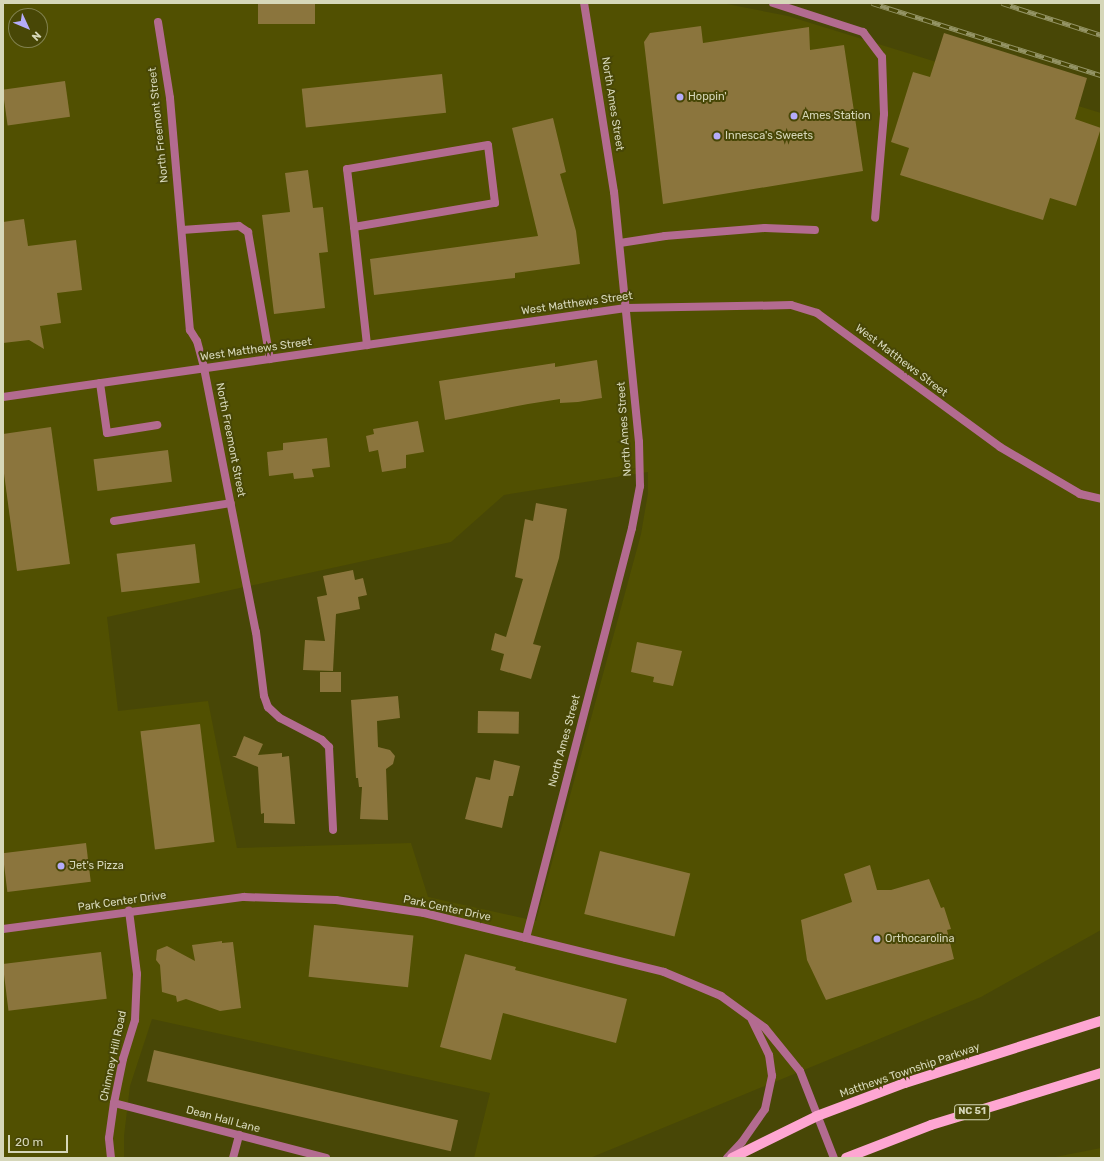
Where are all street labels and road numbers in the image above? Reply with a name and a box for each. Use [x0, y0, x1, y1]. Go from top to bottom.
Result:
street label: North Ames Street [598, 56, 626, 152]
street label: North Freemont Street [146, 67, 172, 183]
street label: West Matthews Street [521, 290, 633, 318]
street label: West Matthews Street [852, 322, 950, 400]
street label: West Matthews Street [200, 336, 312, 364]
street label: North Ames Street [615, 381, 635, 477]
street label: North Freemont Street [212, 382, 248, 498]
street label: North Ames Street [546, 693, 584, 789]
street label: Park Center Drive [77, 889, 167, 915]
street label: Park Center Drive [402, 893, 492, 925]
street label: Chimney Hill Road [98, 1009, 130, 1103]
street label: Matthews Township Parkway [838, 1041, 982, 1101]
street label: Dean Hall Lane [184, 1104, 262, 1136]
road number: NC 51 [954, 1104, 990, 1120]

